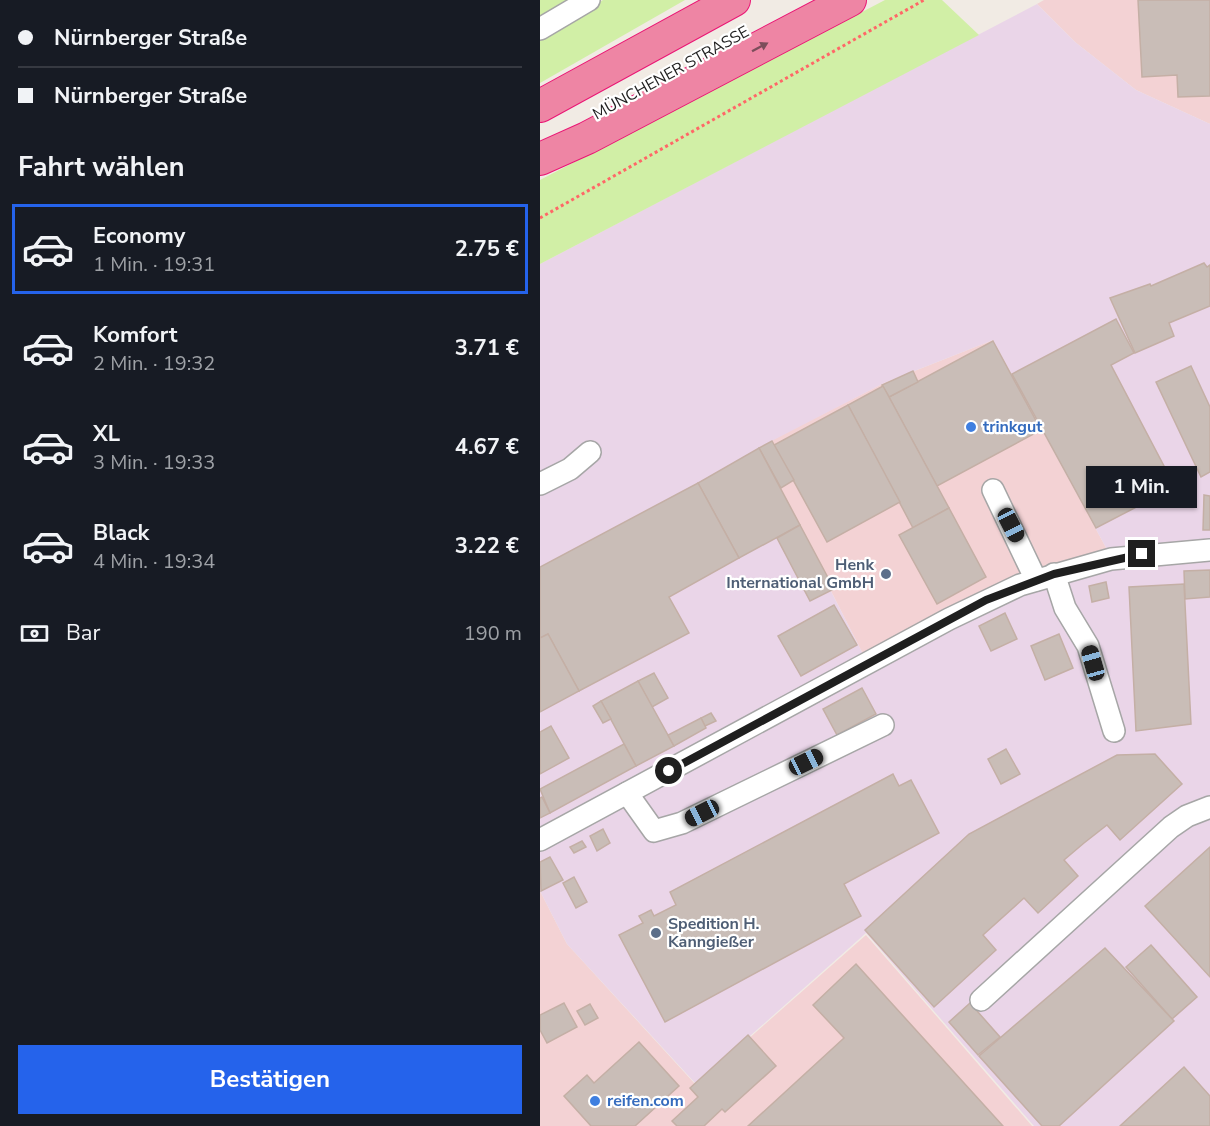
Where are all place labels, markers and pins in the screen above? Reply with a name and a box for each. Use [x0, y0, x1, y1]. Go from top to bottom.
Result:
place label: trinkgut [983, 416, 1043, 438]
marker: trinkgut [964, 420, 978, 434]
place label: Henk International GmbH [726, 554, 874, 594]
marker: Henk International GmbH [879, 567, 893, 581]
place label: Spedition H. Kanngießer [668, 913, 760, 953]
marker: Spedition H. Kanngießer [649, 926, 663, 940]
place label: reifen.com [607, 1090, 684, 1112]
marker: reifen.com [588, 1094, 602, 1108]

